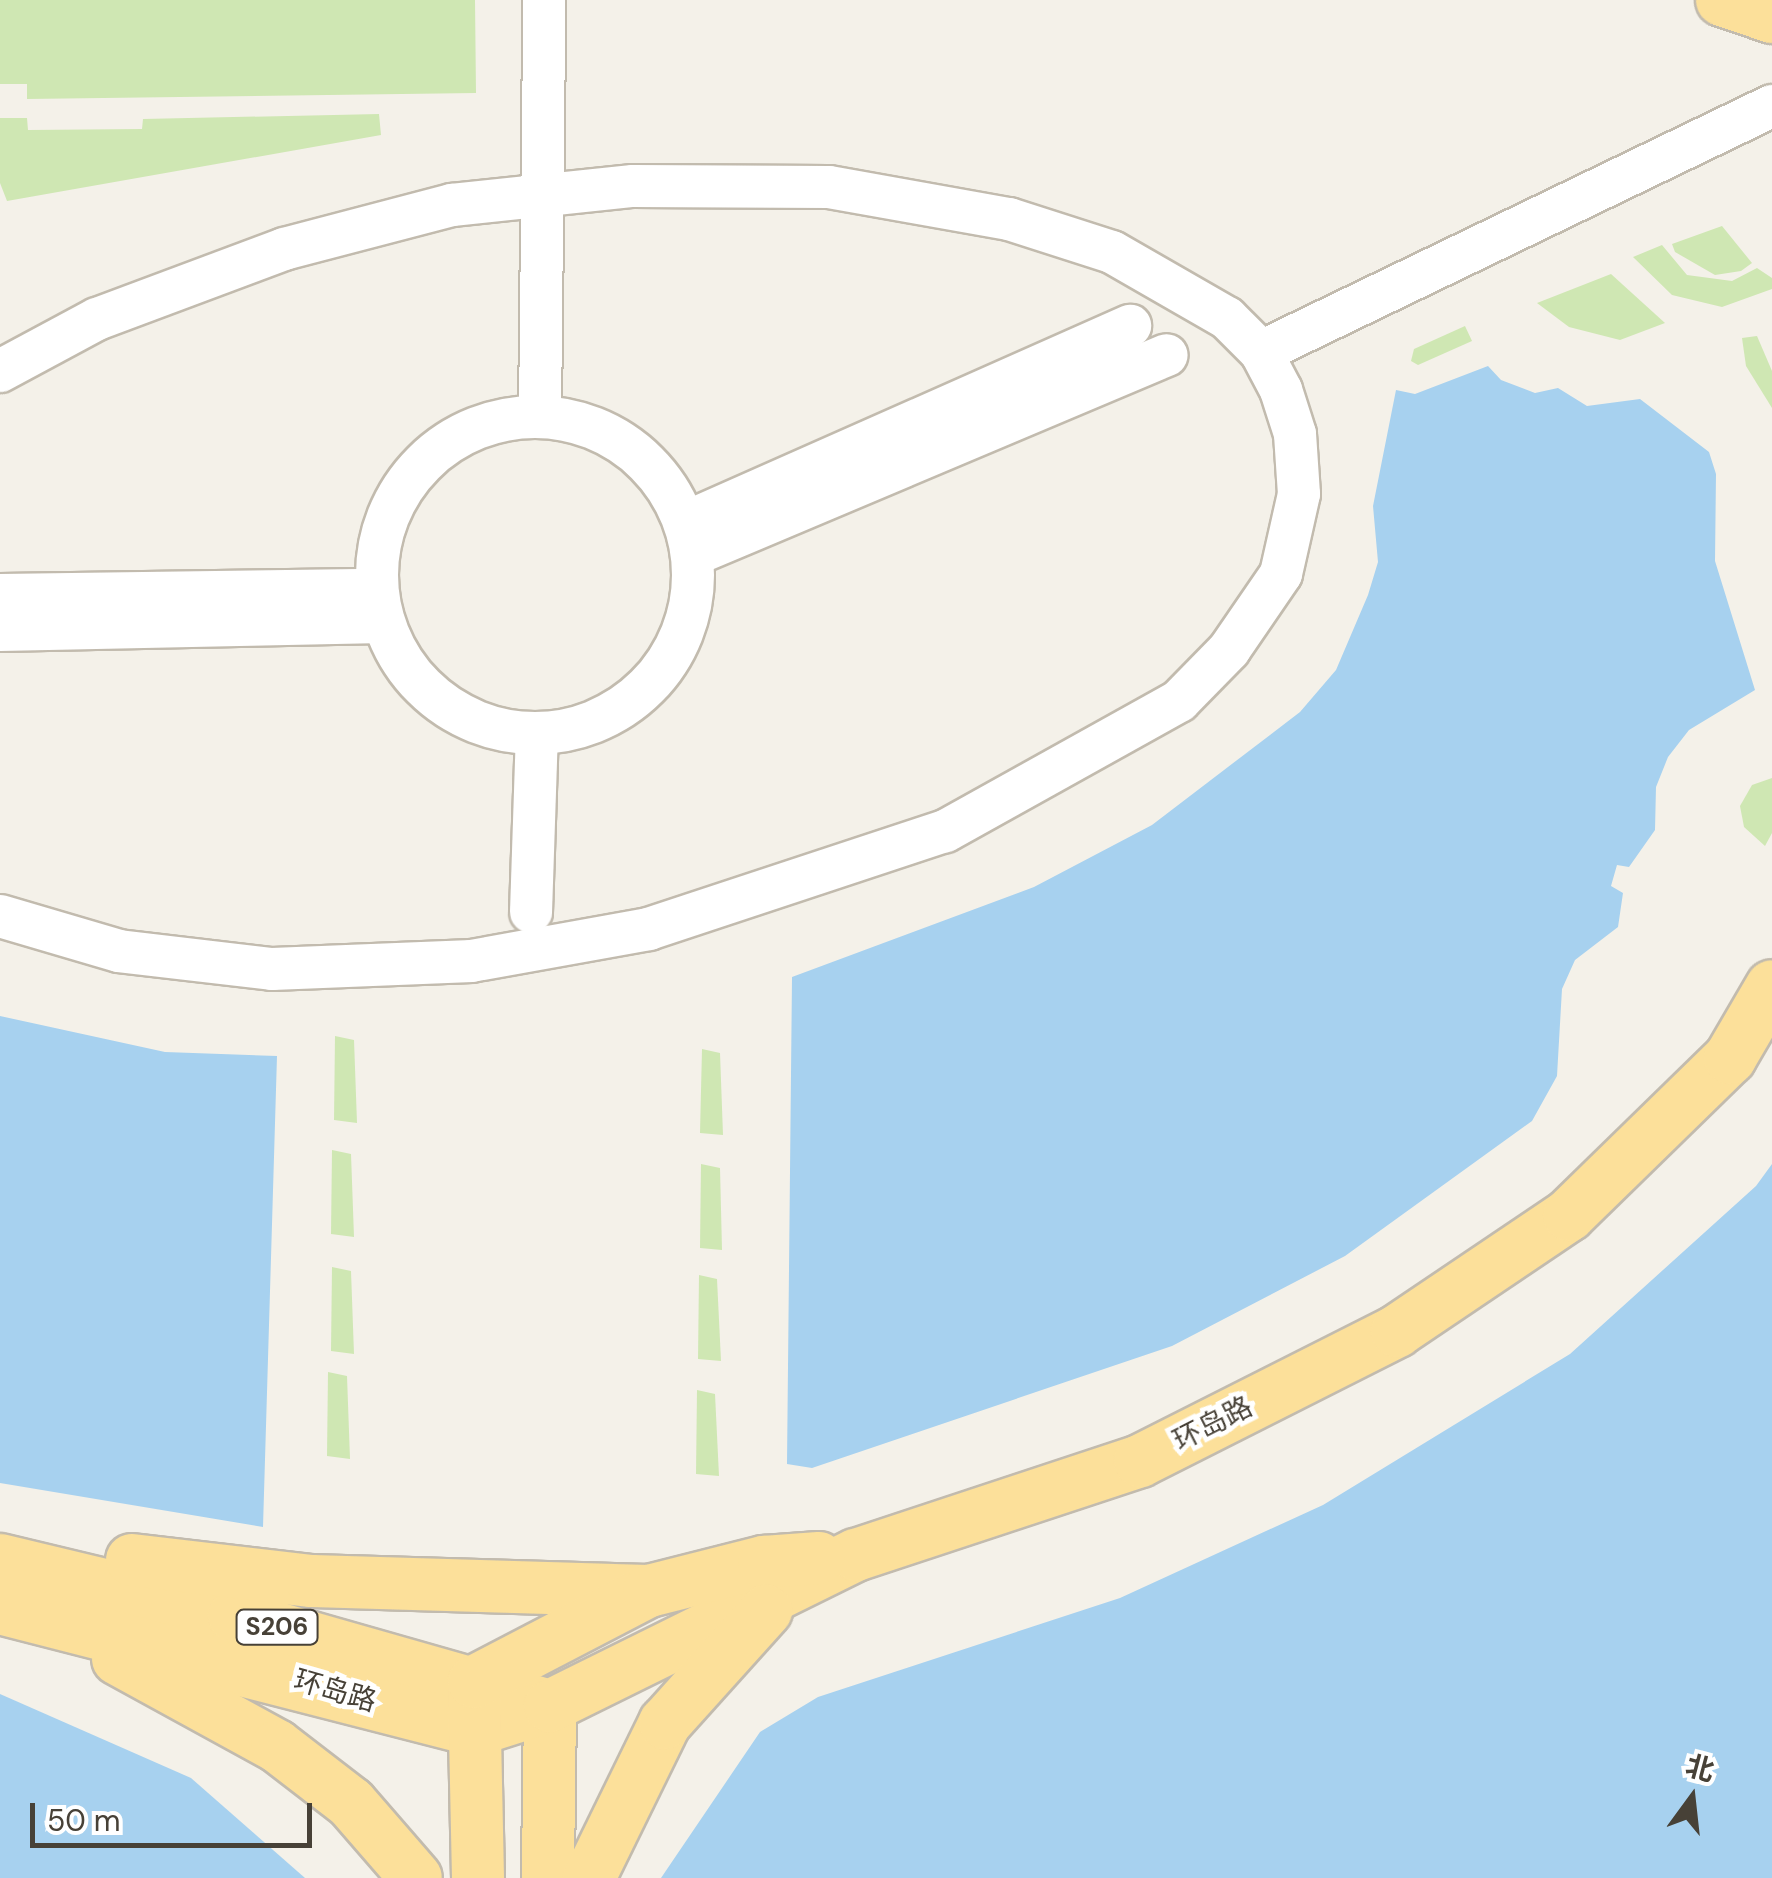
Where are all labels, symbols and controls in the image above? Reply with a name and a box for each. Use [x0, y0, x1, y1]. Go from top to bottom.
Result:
street label: 环岛路 [1168, 1390, 1258, 1458]
road number: S206 [234, 1607, 320, 1647]
street label: 环岛路 [290, 1663, 380, 1719]
text: 北 [1682, 1747, 1718, 1790]
north arrow [1642, 1748, 1742, 1848]
scale bar [35, 1783, 318, 1845]
text: 50 m [47, 1801, 121, 1840]

